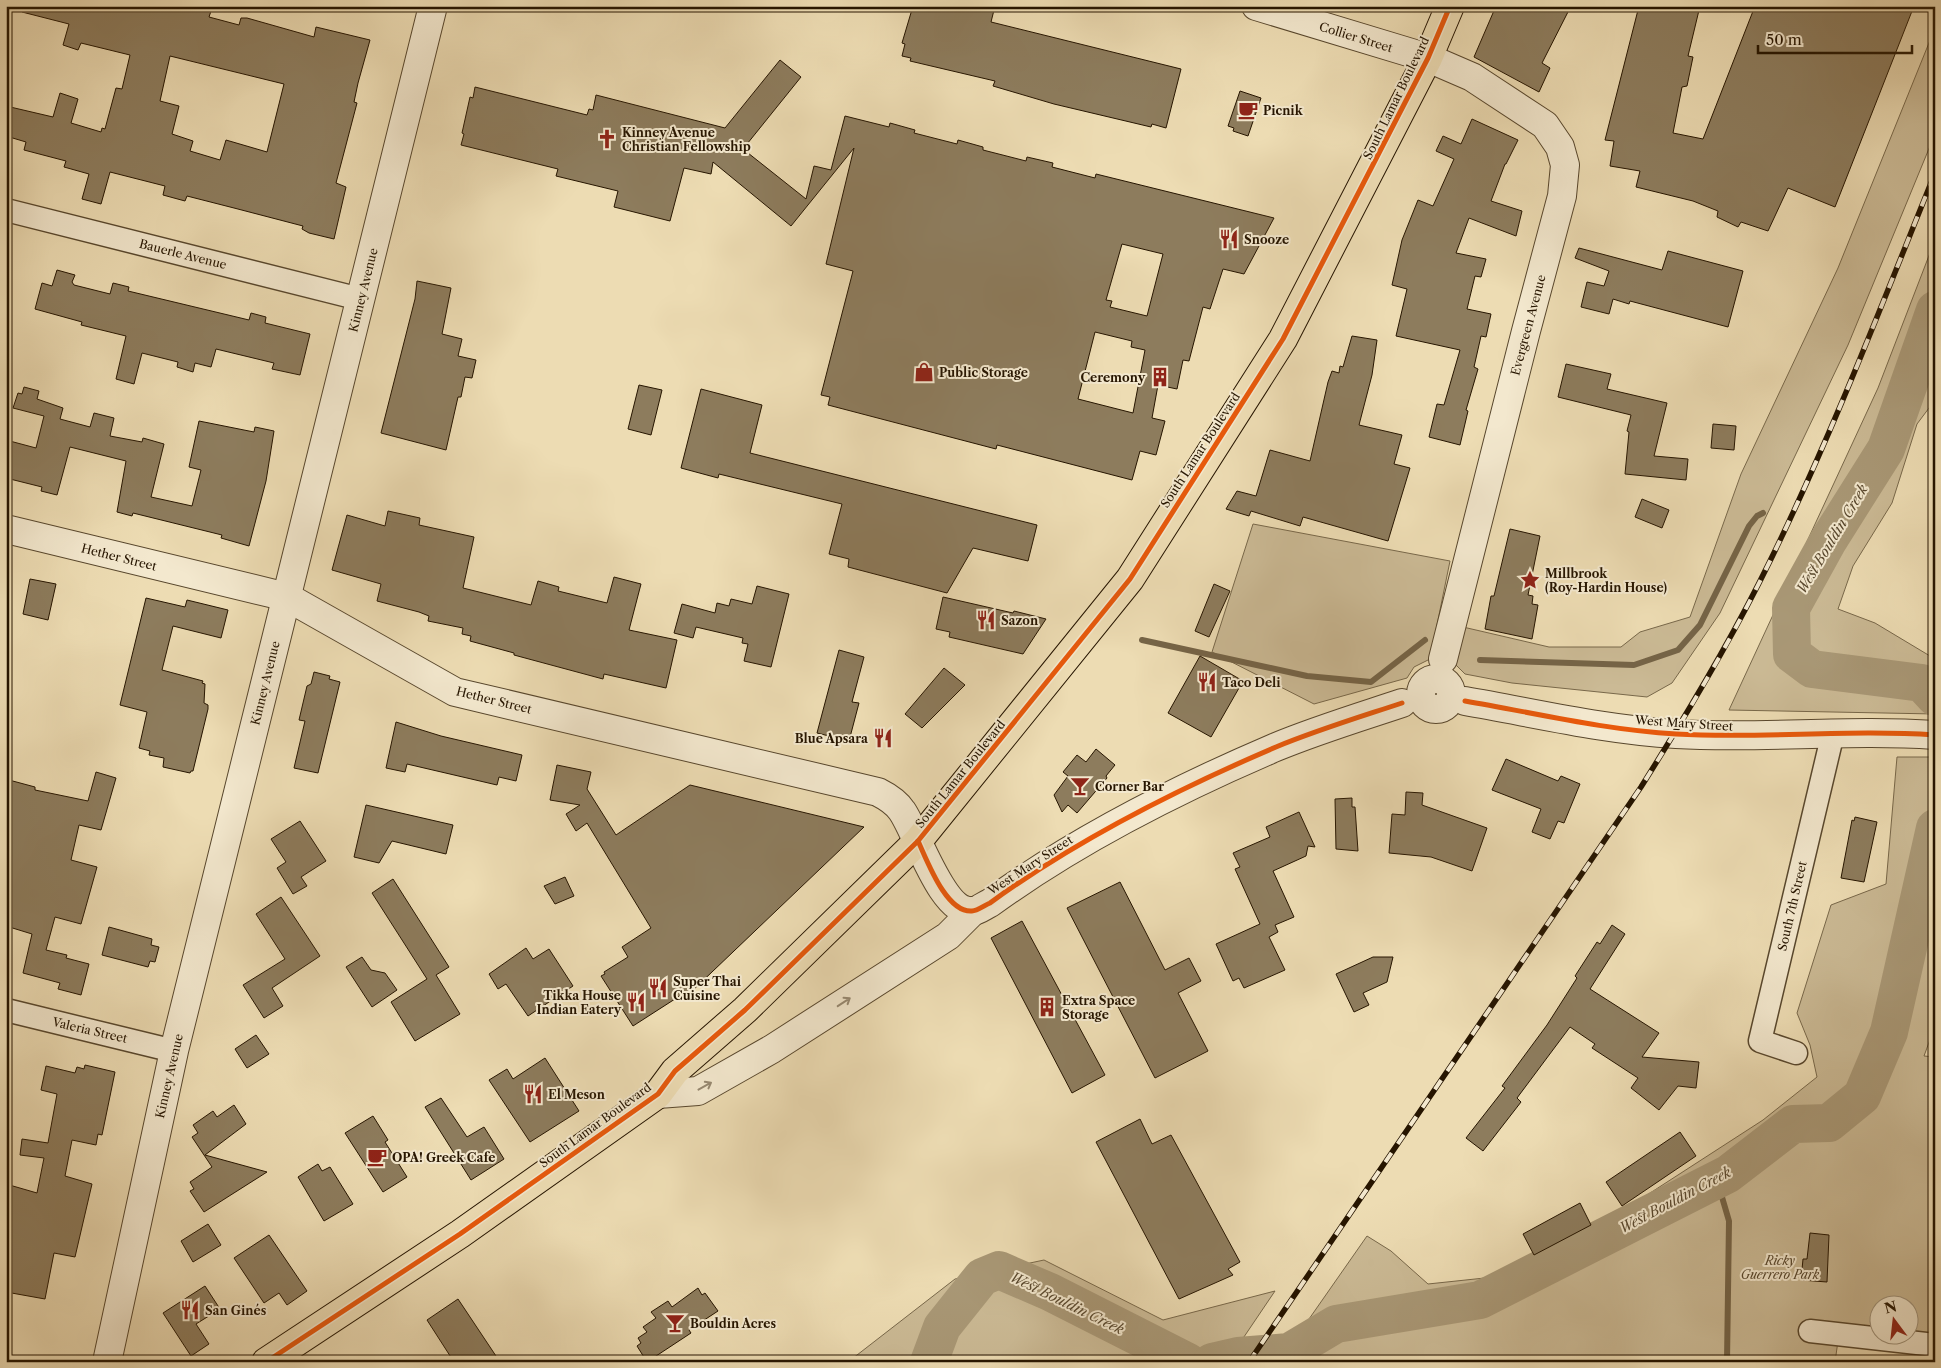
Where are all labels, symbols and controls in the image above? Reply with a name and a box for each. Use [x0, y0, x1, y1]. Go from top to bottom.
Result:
street label: Collier Street [1317, 19, 1395, 56]
scale bar [1758, 22, 1912, 54]
text: 50 m [1766, 30, 1802, 49]
street label: South Lamar Boulevard [1360, 34, 1433, 162]
cafe icon: Picnik [1237, 99, 1259, 121]
place label: Picnik [1263, 103, 1304, 118]
place label: Kinney Avenue Christian Fellowship [622, 125, 751, 154]
church icon: Kinney Avenue Christian Fellowship [596, 128, 618, 150]
restaurant icon: Snooze [1218, 228, 1240, 250]
place label: Snooze [1244, 232, 1289, 247]
street label: Bauerle Avenue [138, 236, 229, 272]
street label: Kinney Avenue [345, 246, 381, 334]
street label: Evergreen Avenue [1507, 273, 1549, 377]
shop icon: Public Storage [913, 361, 935, 383]
place label: Public Storage [939, 365, 1028, 380]
building icon: Ceremony [1149, 366, 1171, 388]
place label: Ceremony [1080, 370, 1146, 385]
street label: South Lamar Boulevard [1157, 389, 1243, 510]
water label: West Bouldin Creek [1792, 480, 1872, 597]
street label: Hether Street [80, 540, 159, 574]
place label: Millbrook (Roy-Hardin House) [1545, 566, 1667, 595]
place icon: Millbrook (Roy-Hardin House) [1519, 569, 1541, 591]
restaurant icon: Sazon [975, 609, 997, 631]
place label: Sazon [1001, 613, 1039, 628]
street label: Kinney Avenue [247, 639, 283, 727]
restaurant icon: Taco Deli [1196, 671, 1218, 693]
place label: Taco Deli [1222, 675, 1281, 690]
street label: Hether Street [455, 683, 534, 717]
street label: West Mary Street [1633, 712, 1734, 734]
street label: South Lamar Boulevard [912, 716, 1009, 831]
restaurant icon: Blue Apsara [872, 727, 894, 749]
place label: Blue Apsara [795, 731, 869, 746]
bar icon: Corner Bar [1069, 775, 1091, 797]
place label: Corner Bar [1095, 779, 1164, 794]
street label: West Mary Street [984, 832, 1076, 899]
street label: South 7th Street [1774, 859, 1810, 952]
place label: Super Thai Cuisine [673, 974, 742, 1003]
restaurant icon: Super Thai Cuisine [647, 977, 669, 999]
place label: Tikka House Indian Eatery [536, 988, 622, 1017]
restaurant icon: Tikka House Indian Eatery [625, 991, 647, 1013]
place label: Extra Space Storage [1062, 993, 1135, 1022]
building icon: Extra Space Storage [1036, 996, 1058, 1018]
one-way arrow [837, 997, 851, 1007]
street label: Valeria Street [50, 1014, 130, 1046]
street label: Kinney Avenue [152, 1032, 186, 1120]
street label: South Lamar Boulevard [536, 1079, 654, 1171]
one-way arrow [698, 1081, 712, 1091]
restaurant icon: El Meson [522, 1083, 544, 1105]
place label: El Meson [548, 1087, 606, 1102]
cafe icon: OPA! Greek Cafe [366, 1146, 388, 1168]
place label: OPA! Greek Cafe [392, 1150, 495, 1165]
water label: West Bouldin Creek [1616, 1163, 1735, 1237]
park label: Ricky Guerrero Park [1741, 1253, 1820, 1282]
water label: West Bouldin Creek [1007, 1268, 1127, 1339]
north arrow [1868, 1296, 1918, 1346]
text: N [1882, 1297, 1899, 1318]
restaurant icon: San Ginés [179, 1299, 201, 1321]
place label: San Ginés [205, 1303, 267, 1318]
bar icon: Bouldin Acres [664, 1312, 686, 1334]
place label: Bouldin Acres [690, 1316, 776, 1331]

